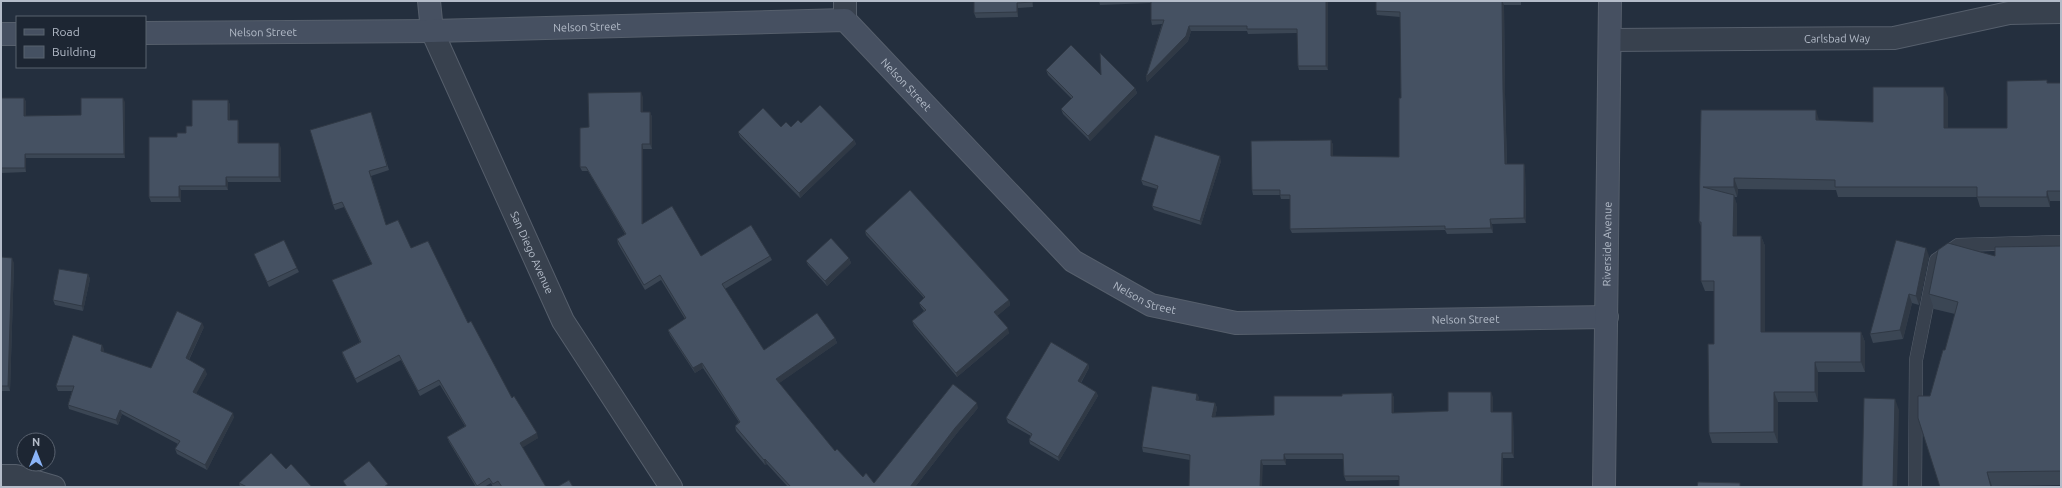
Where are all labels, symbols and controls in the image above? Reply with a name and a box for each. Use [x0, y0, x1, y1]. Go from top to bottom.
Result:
legend [16, 16, 146, 68]
street label: Nelson Street [553, 20, 622, 34]
text: Road [52, 25, 80, 38]
street label: Nelson Street [229, 26, 298, 38]
street label: Carlsbad Way [1804, 32, 1871, 45]
text: Building [52, 45, 96, 58]
street label: Nelson Street [878, 56, 934, 114]
street label: Riverside Avenue [1600, 202, 1614, 286]
street label: San Diego Avenue [508, 209, 556, 296]
street label: Nelson Street [1111, 279, 1178, 316]
street label: Nelson Street [1432, 313, 1500, 326]
north arrow [16, 432, 56, 472]
text: N [32, 436, 40, 448]

